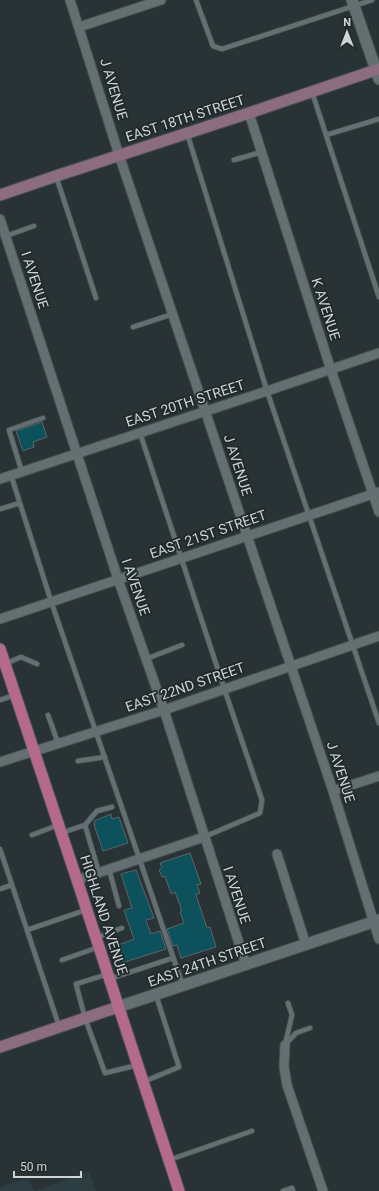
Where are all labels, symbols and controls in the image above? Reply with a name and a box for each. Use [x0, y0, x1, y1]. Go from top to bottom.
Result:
north arrow [327, 12, 367, 52]
text: N [343, 16, 351, 29]
street label: J AVENUE [97, 56, 131, 122]
street label: EAST 18TH STREET [123, 91, 247, 145]
street label: I AVENUE [18, 249, 52, 311]
street label: K AVENUE [308, 276, 344, 342]
street label: EAST 20TH STREET [123, 376, 247, 430]
street label: J AVENUE [221, 432, 255, 498]
street label: EAST 21ST STREET [148, 506, 269, 561]
street label: I AVENUE [119, 556, 153, 618]
street label: EAST 22ND STREET [123, 659, 247, 715]
street label: J AVENUE [324, 739, 358, 805]
street label: HIGHLAND AVENUE [77, 853, 131, 977]
street label: I AVENUE [220, 864, 254, 926]
street label: EAST 24TH STREET [146, 934, 269, 990]
scale bar [14, 1153, 81, 1179]
text: 50 m [20, 1160, 47, 1174]

